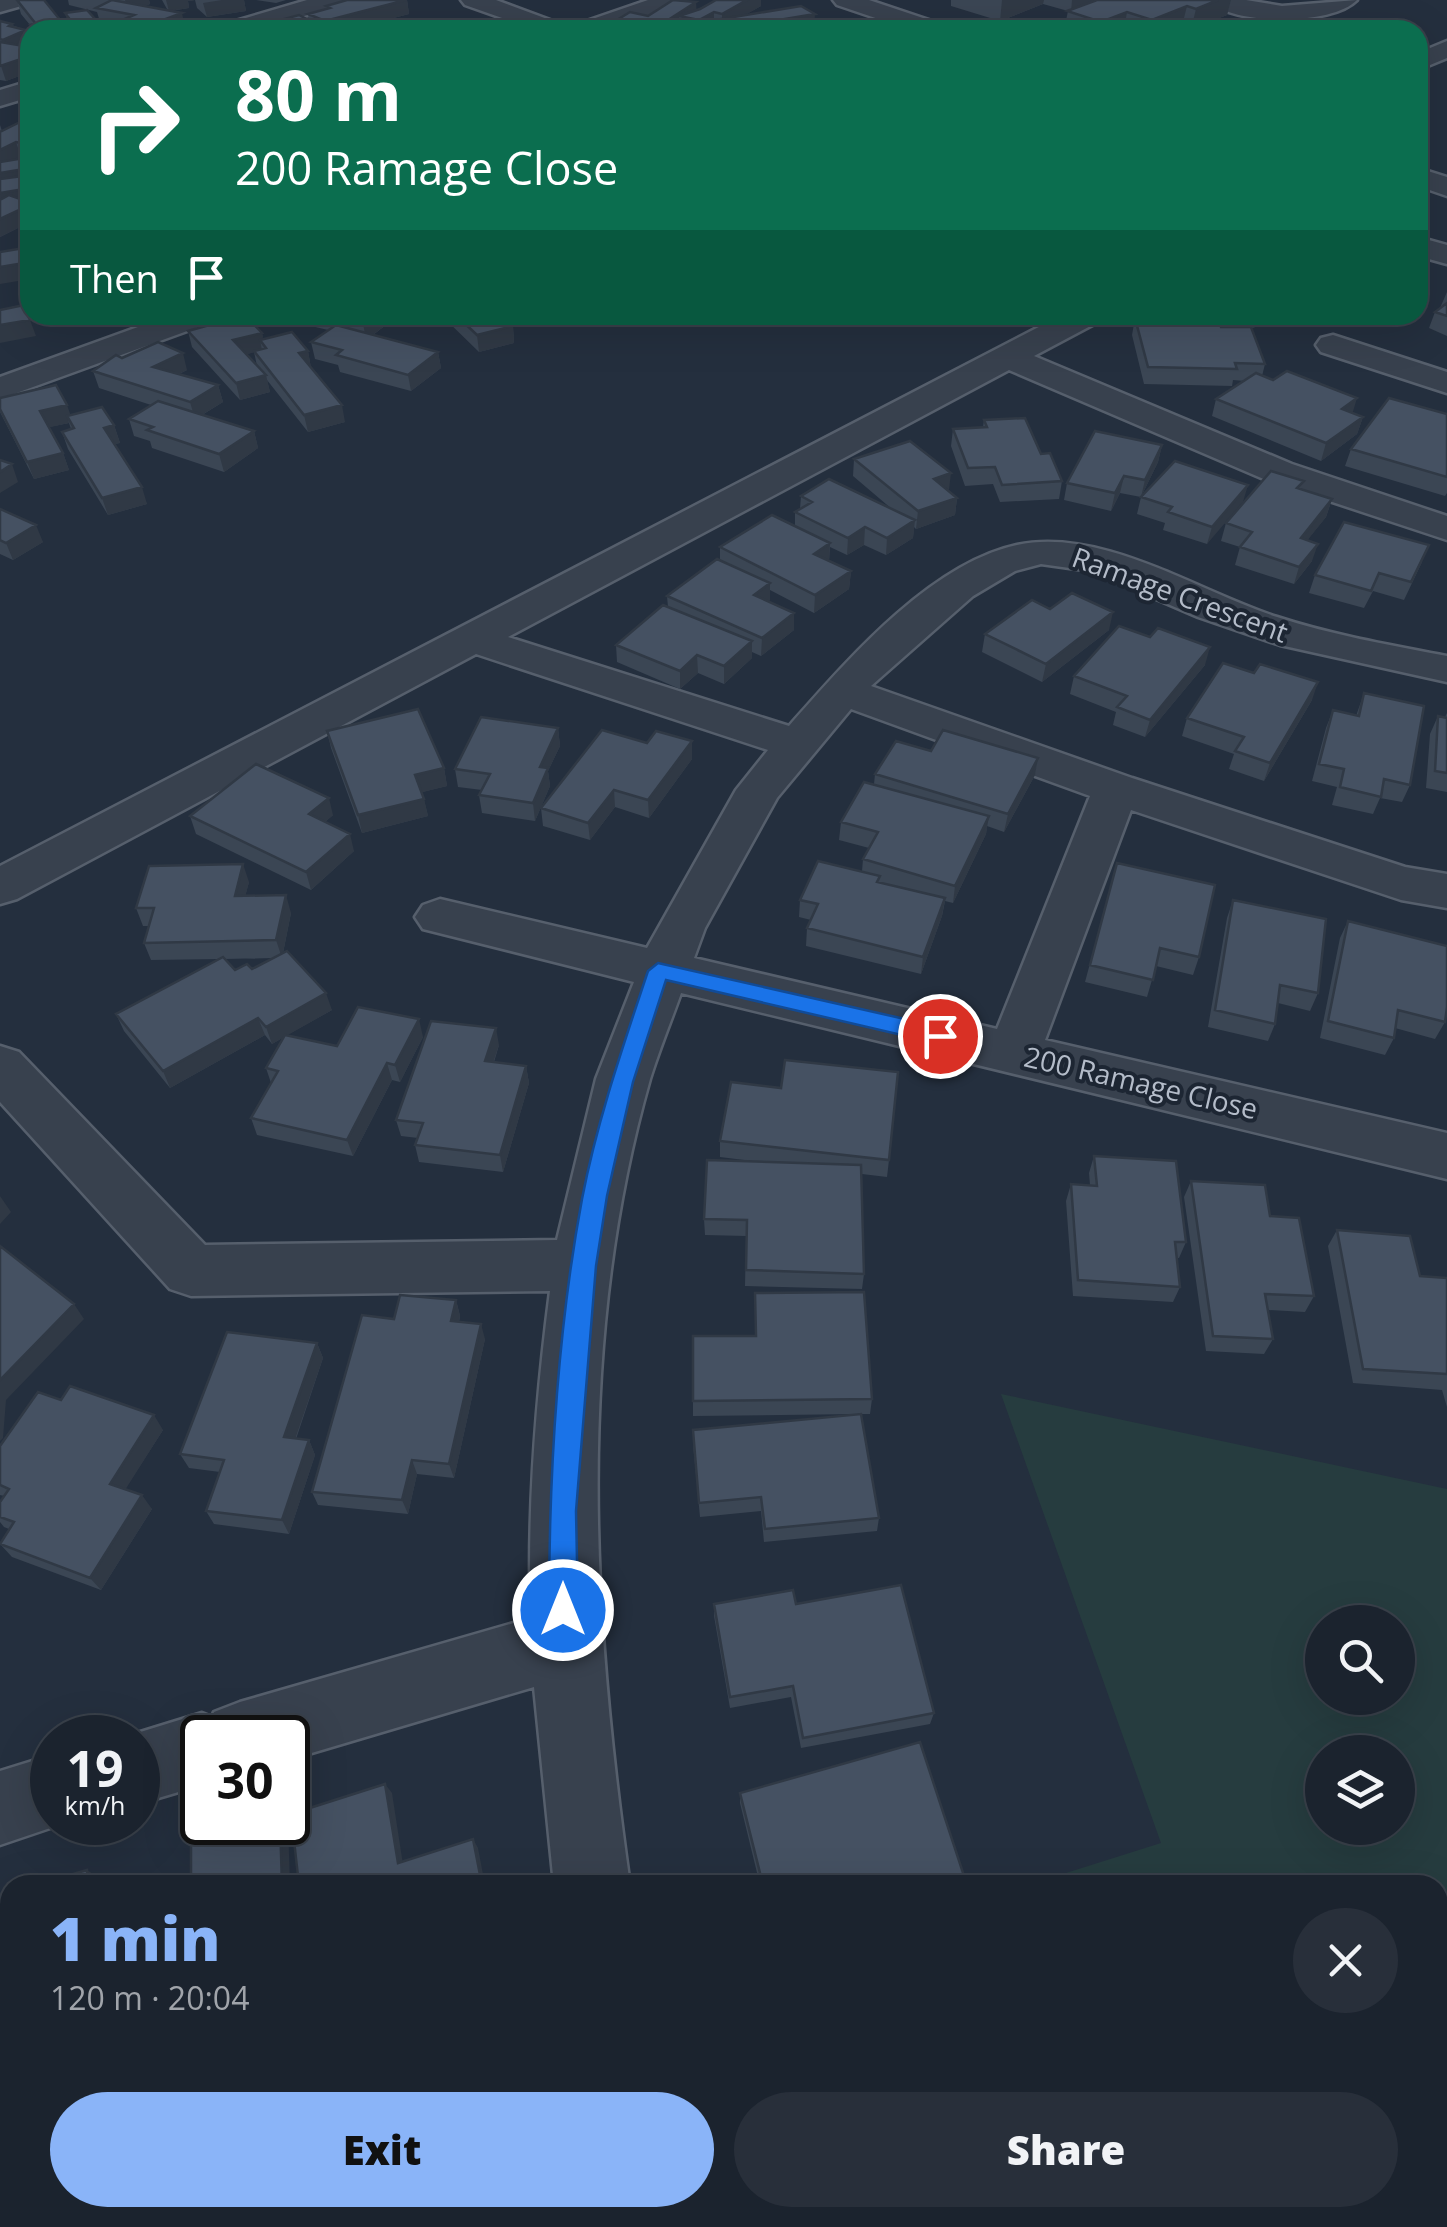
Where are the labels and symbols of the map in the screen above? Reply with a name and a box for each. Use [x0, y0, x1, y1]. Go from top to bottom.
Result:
street label: Ramage Crescent [1067, 537, 1293, 651]
pin [898, 994, 983, 1079]
street label: 200 Ramage Close [1021, 1037, 1262, 1127]
position arrow [511, 1558, 615, 1662]
speed limit sign: 30 [180, 1715, 310, 1845]

